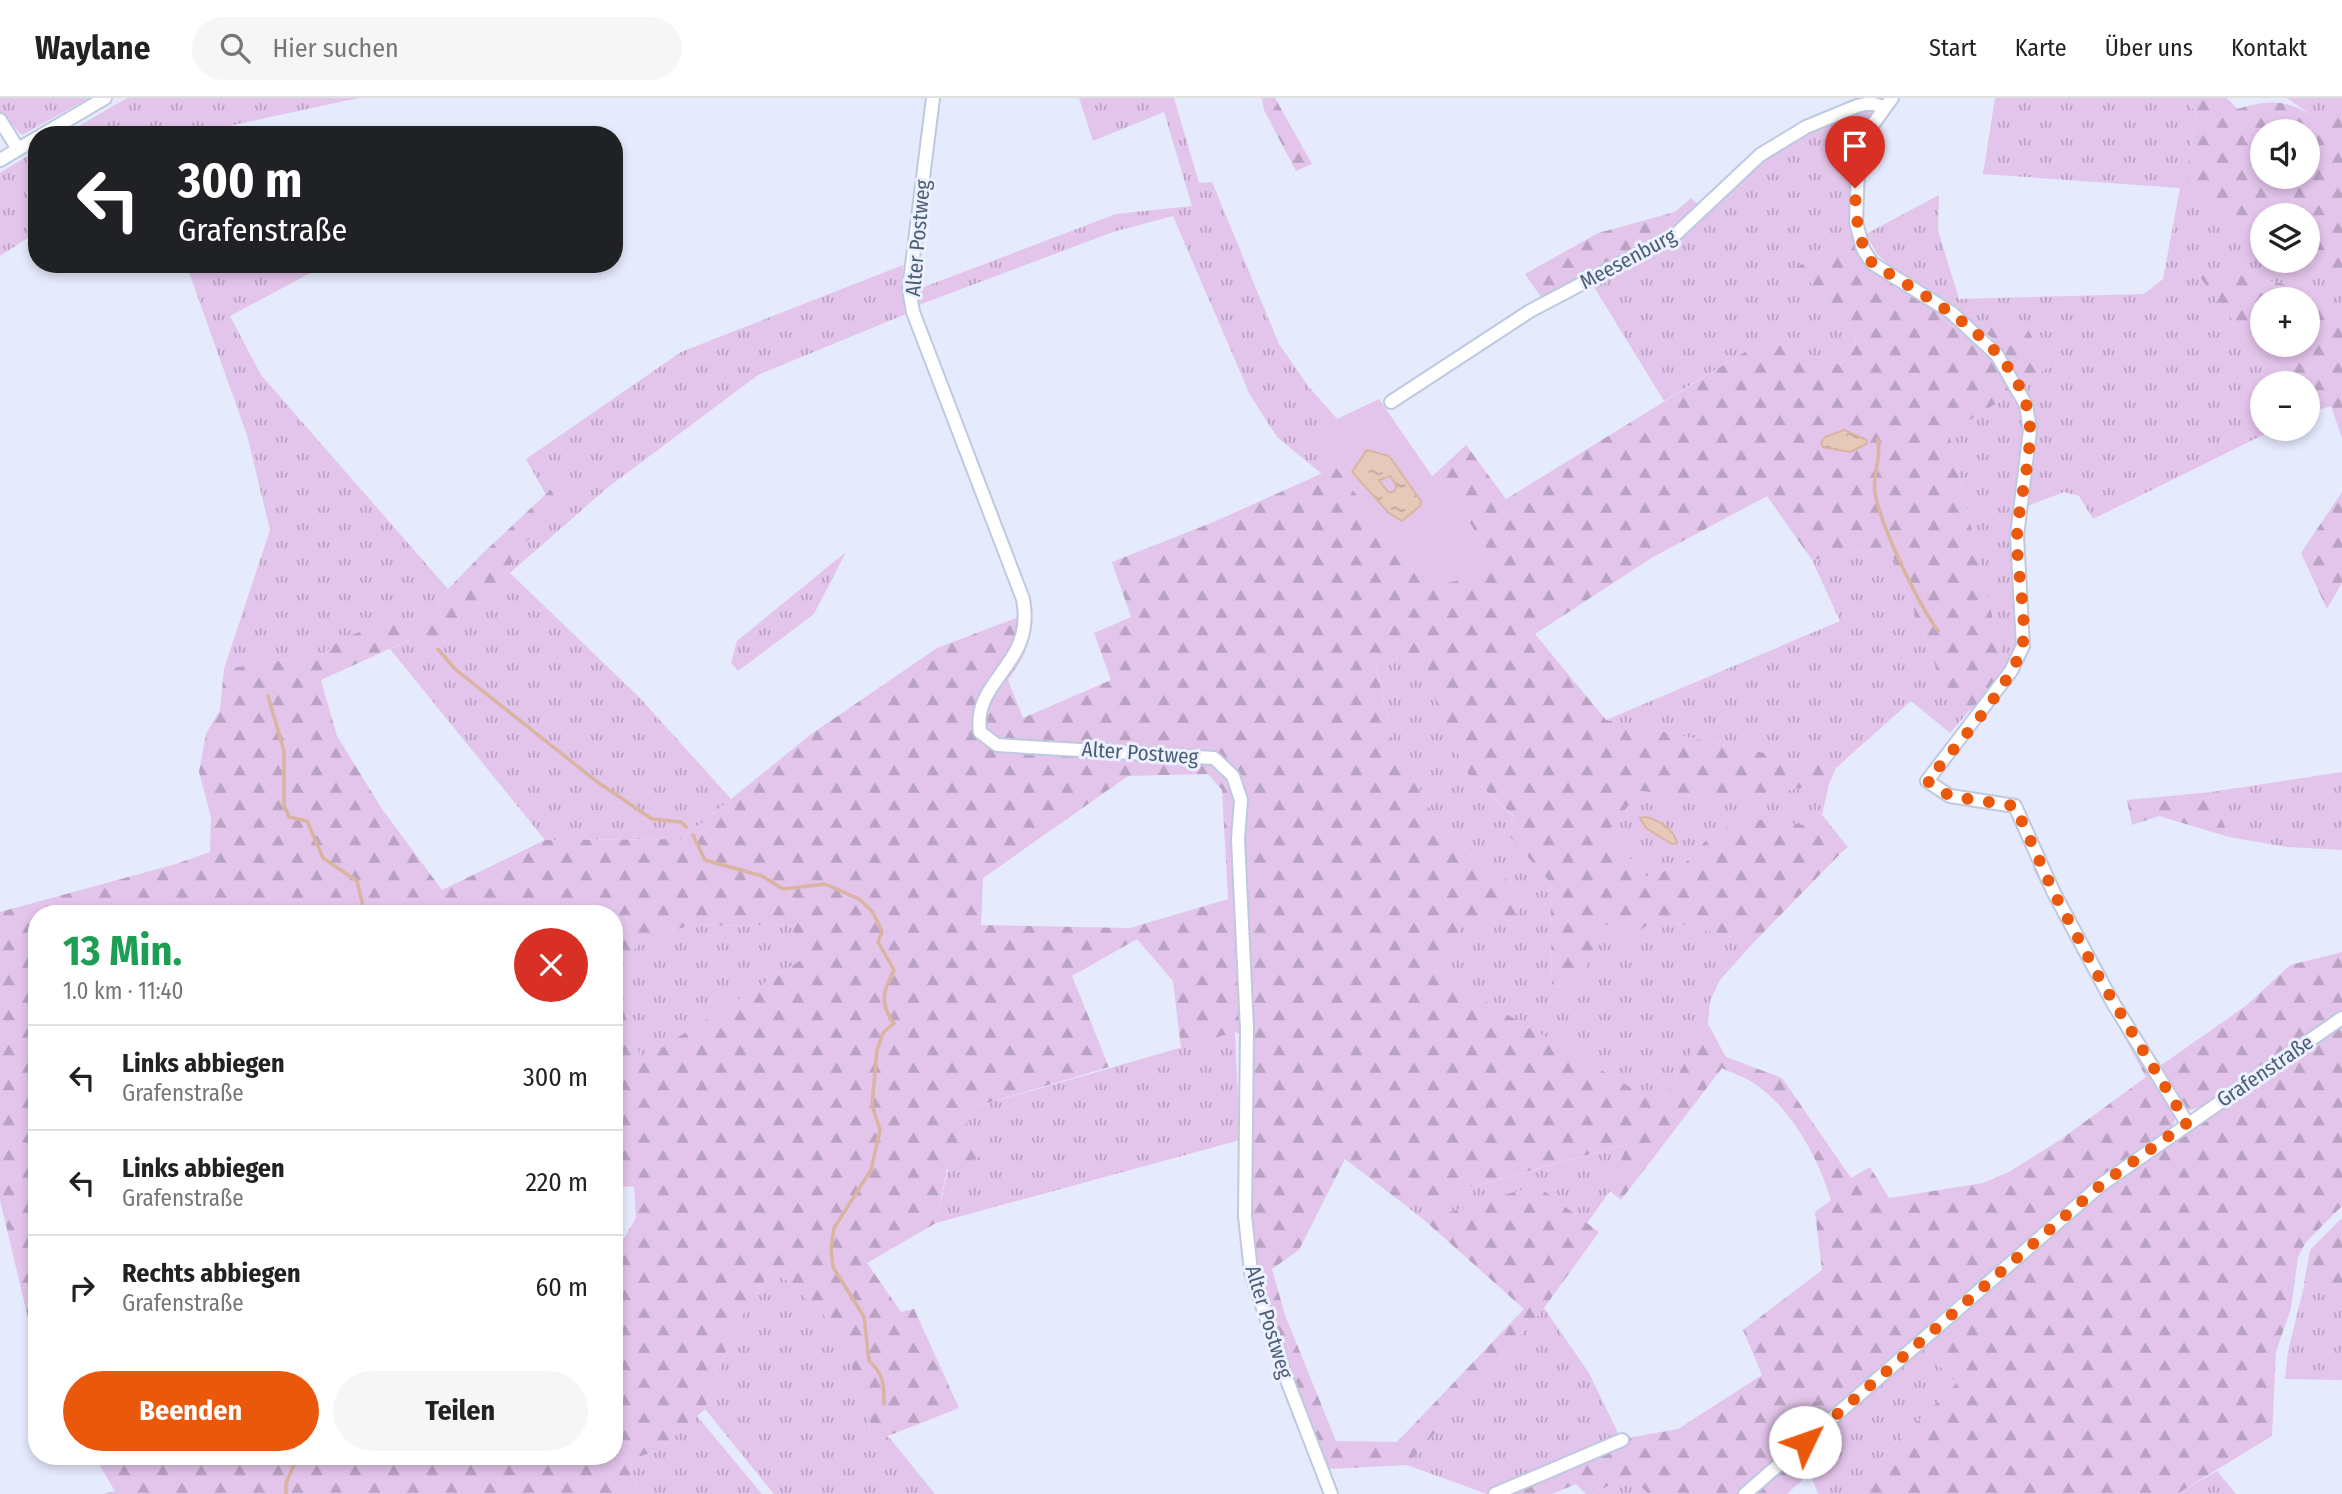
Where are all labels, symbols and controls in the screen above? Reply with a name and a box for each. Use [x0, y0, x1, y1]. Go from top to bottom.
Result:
search box [192, 17, 682, 80]
text: Waylane [35, 28, 150, 68]
icon: search [216, 29, 254, 67]
text: Hier suchen [272, 33, 399, 64]
text: Start [1929, 34, 1977, 62]
text: Karte [2015, 34, 2067, 62]
text: Über uns [2105, 34, 2193, 62]
text: Kontakt [2231, 34, 2307, 62]
pin [1825, 116, 1885, 188]
map controls [2250, 119, 2320, 441]
button: sound [2250, 119, 2320, 189]
icon: arrive [1836, 127, 1874, 165]
text: 300 m [178, 151, 302, 210]
icon: left [63, 154, 154, 245]
street label: Alter Postweg [900, 178, 936, 297]
button: layers [2250, 203, 2320, 273]
text: Grafenstraße [178, 211, 347, 249]
street label: Meesenburg [1575, 223, 1681, 295]
button: + [2250, 287, 2320, 357]
button: − [2250, 371, 2320, 441]
street label: Alter Postweg [1081, 736, 1199, 770]
text: 13 Min. [63, 926, 182, 976]
button: close [514, 928, 588, 1002]
text: 1.0 km · 11:40 [63, 977, 184, 1005]
street label: Grafenstraße [2212, 1029, 2318, 1113]
text: Links abbiegen [122, 1048, 285, 1079]
icon: left [63, 1059, 101, 1097]
text: 300 m [523, 1062, 588, 1093]
text: Grafenstraße [122, 1079, 244, 1107]
text: Links abbiegen [122, 1153, 285, 1184]
icon: left [63, 1164, 101, 1202]
text: 220 m [525, 1167, 588, 1198]
text: Grafenstraße [122, 1184, 244, 1212]
text: Rechts abbiegen [122, 1258, 301, 1289]
street label: Alter Postweg [1239, 1262, 1299, 1382]
icon: right [63, 1269, 101, 1307]
text: 60 m [535, 1272, 588, 1303]
text: Grafenstraße [122, 1289, 244, 1317]
button: Beenden [63, 1371, 319, 1451]
button: Teilen [333, 1371, 588, 1451]
position arrow [1768, 1405, 1842, 1479]

